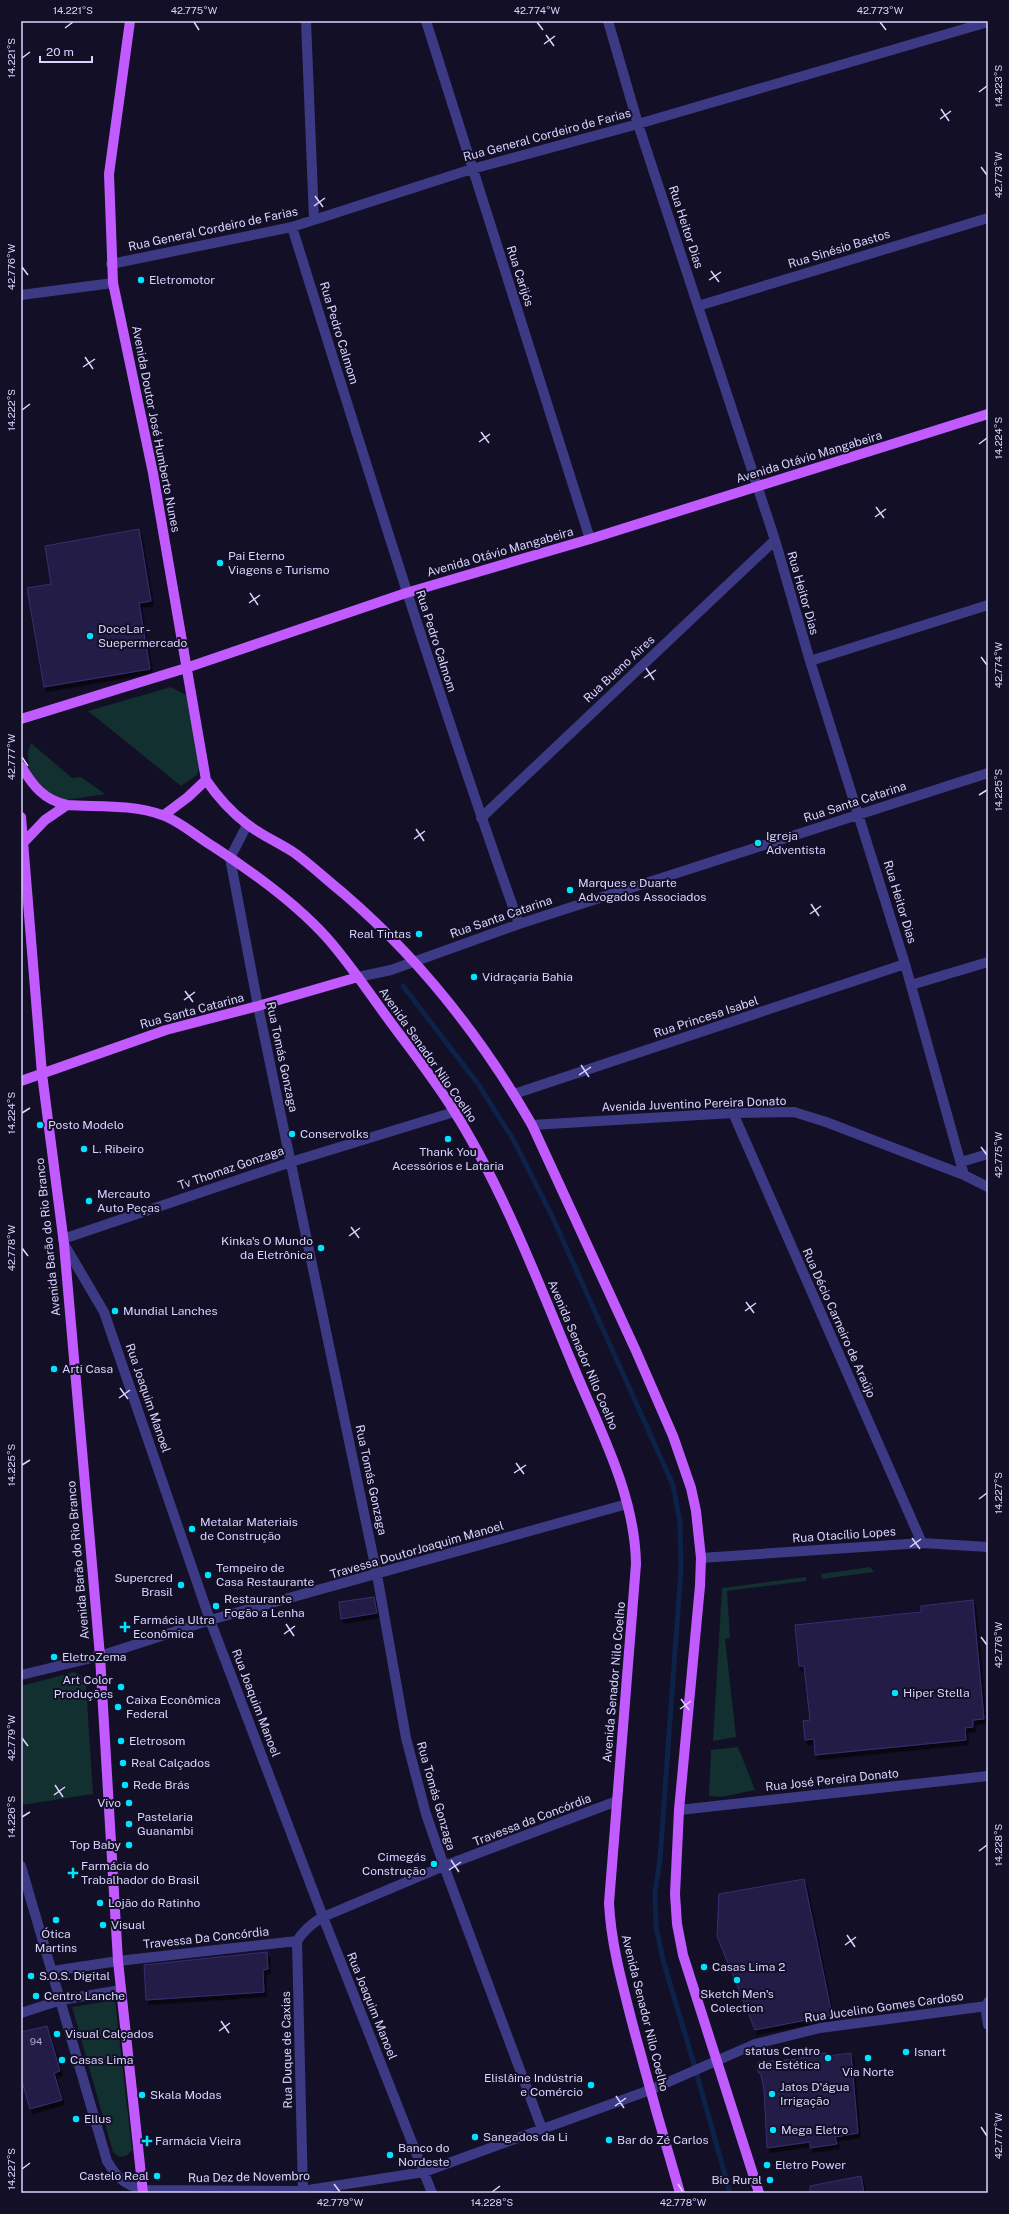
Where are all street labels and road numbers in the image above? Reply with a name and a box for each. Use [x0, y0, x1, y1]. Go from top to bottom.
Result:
street label: Rua General Cordeiro de Farias [462, 106, 632, 164]
street label: Rua Heitor Dias [666, 184, 706, 270]
street label: Rua General Cordeiro de Farias [127, 204, 299, 254]
street label: Rua Sinésio Bastos [786, 227, 892, 271]
street label: Rua Carijós [504, 244, 536, 308]
street label: Rua Pedro Calmom [317, 280, 361, 386]
street label: Avenida Doutor José Humberto Nunes [129, 324, 183, 534]
street label: Avenida Otávio Mangabeira [734, 428, 884, 486]
street label: Avenida Otávio Mangabeira [425, 524, 575, 580]
street label: Rua Heitor Dias [784, 550, 822, 636]
street label: Rua Pedro Calmom [413, 588, 459, 694]
street label: Rua Bueno Aires [581, 633, 657, 705]
street label: Rua Santa Catarina [802, 779, 908, 825]
street label: Rua Heitor Dias [881, 859, 919, 945]
street label: Rua Santa Catarina [448, 893, 554, 941]
street label: Avenida Senador Nilo Coelho [376, 985, 480, 1125]
street label: Rua Santa Catarina [138, 990, 246, 1032]
street label: Rua Princesa Isabel [652, 993, 761, 1041]
street label: Rua Tomás Gonzaga [263, 1001, 301, 1113]
street label: Avenida Juventino Pereira Donato [601, 1094, 787, 1114]
street label: Tv Thomaz Gonzaga [176, 1143, 286, 1193]
street label: Avenida Barão do Rio Branco [33, 1157, 63, 1317]
street label: Rua Décio Carneiro de Araújo [800, 1246, 879, 1400]
street label: Avenida Senador Nilo Coelho [545, 1278, 621, 1432]
street label: Rua Joaquim Manoel [123, 1342, 173, 1455]
street label: Rua Tomás Gonzaga [352, 1424, 390, 1536]
street label: Avenida Barão do Rio Branco [64, 1480, 92, 1640]
street label: Travessa DoutorJoaquim Manoel [329, 1518, 506, 1582]
street label: Rua Otacílio Lopes [792, 1524, 896, 1546]
street label: Avenida Senador Nilo Coelho [600, 1601, 628, 1763]
street label: Rua Joaquim Manoel [229, 1647, 283, 1759]
street label: Rua Tomás Gonzaga [414, 1740, 458, 1852]
street label: Rua José Pereira Donato [765, 1766, 900, 1794]
street label: Travessa da Concórdia [471, 1791, 593, 1849]
street label: Travessa Da Concórdia [142, 1924, 270, 1952]
street label: Avenida Senador Nilo Coelho [619, 1933, 671, 2093]
street label: Rua Joaquim Manoel [344, 1950, 400, 2062]
street label: Rua Jucelino Gomes Cardoso [804, 1989, 965, 2025]
street label: Rua Duque de Caxias [279, 1991, 295, 2109]
street label: Rua Dez de Novembro [188, 2169, 310, 2185]

